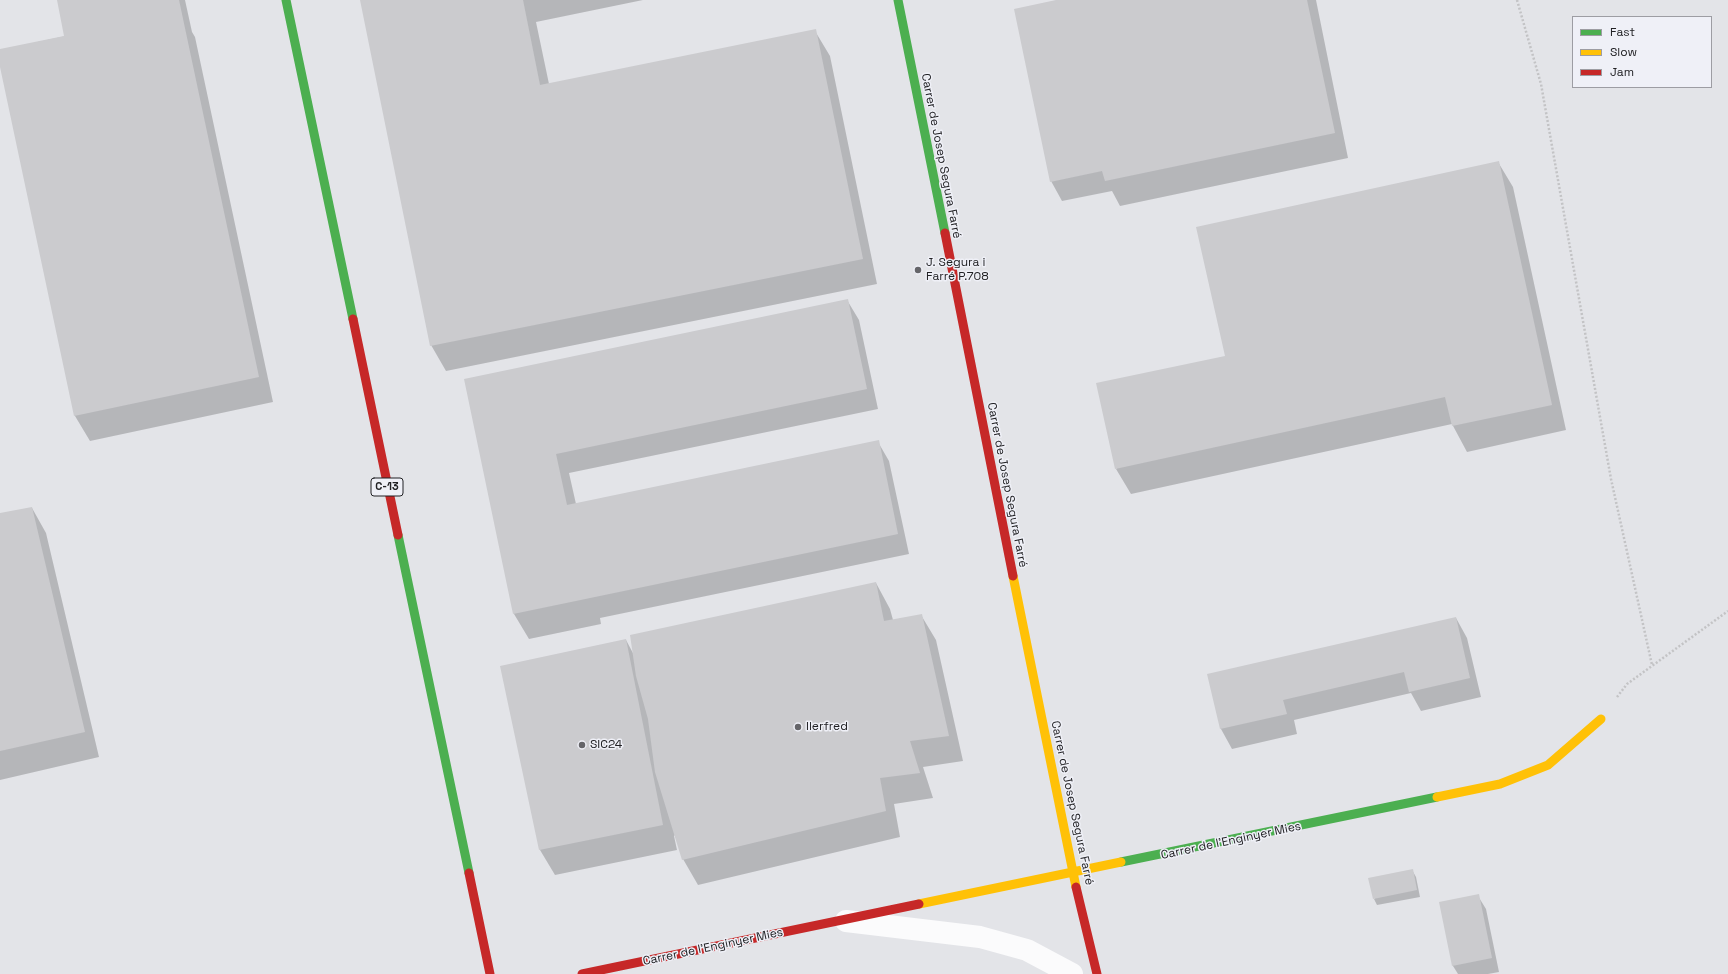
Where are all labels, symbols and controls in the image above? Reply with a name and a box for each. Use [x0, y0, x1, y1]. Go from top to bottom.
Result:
legend [1572, 16, 1712, 88]
text: Fast [1610, 24, 1635, 40]
text: Slow [1610, 44, 1637, 60]
text: Jam [1610, 64, 1634, 80]
street label: Carrer de Josep Segura Farré [918, 72, 964, 240]
place label: J. Segura i Farré P.708 [926, 256, 989, 284]
marker: J. Segura i Farré P.708 [913, 265, 923, 275]
street label: Carrer de Josep Segura Farré [984, 401, 1030, 569]
road number: C-13 [371, 478, 403, 496]
place label: Ilerfred [806, 720, 848, 734]
street label: Carrer de Josep Segura Farré [1048, 720, 1096, 886]
marker: Ilerfred [793, 722, 803, 732]
place label: SIC24 [590, 738, 622, 752]
marker: SIC24 [577, 740, 587, 750]
street label: Carrer de l'Enginyer Mies [1160, 819, 1302, 863]
street label: Carrer de l'Enginyer Mies [642, 925, 784, 969]

